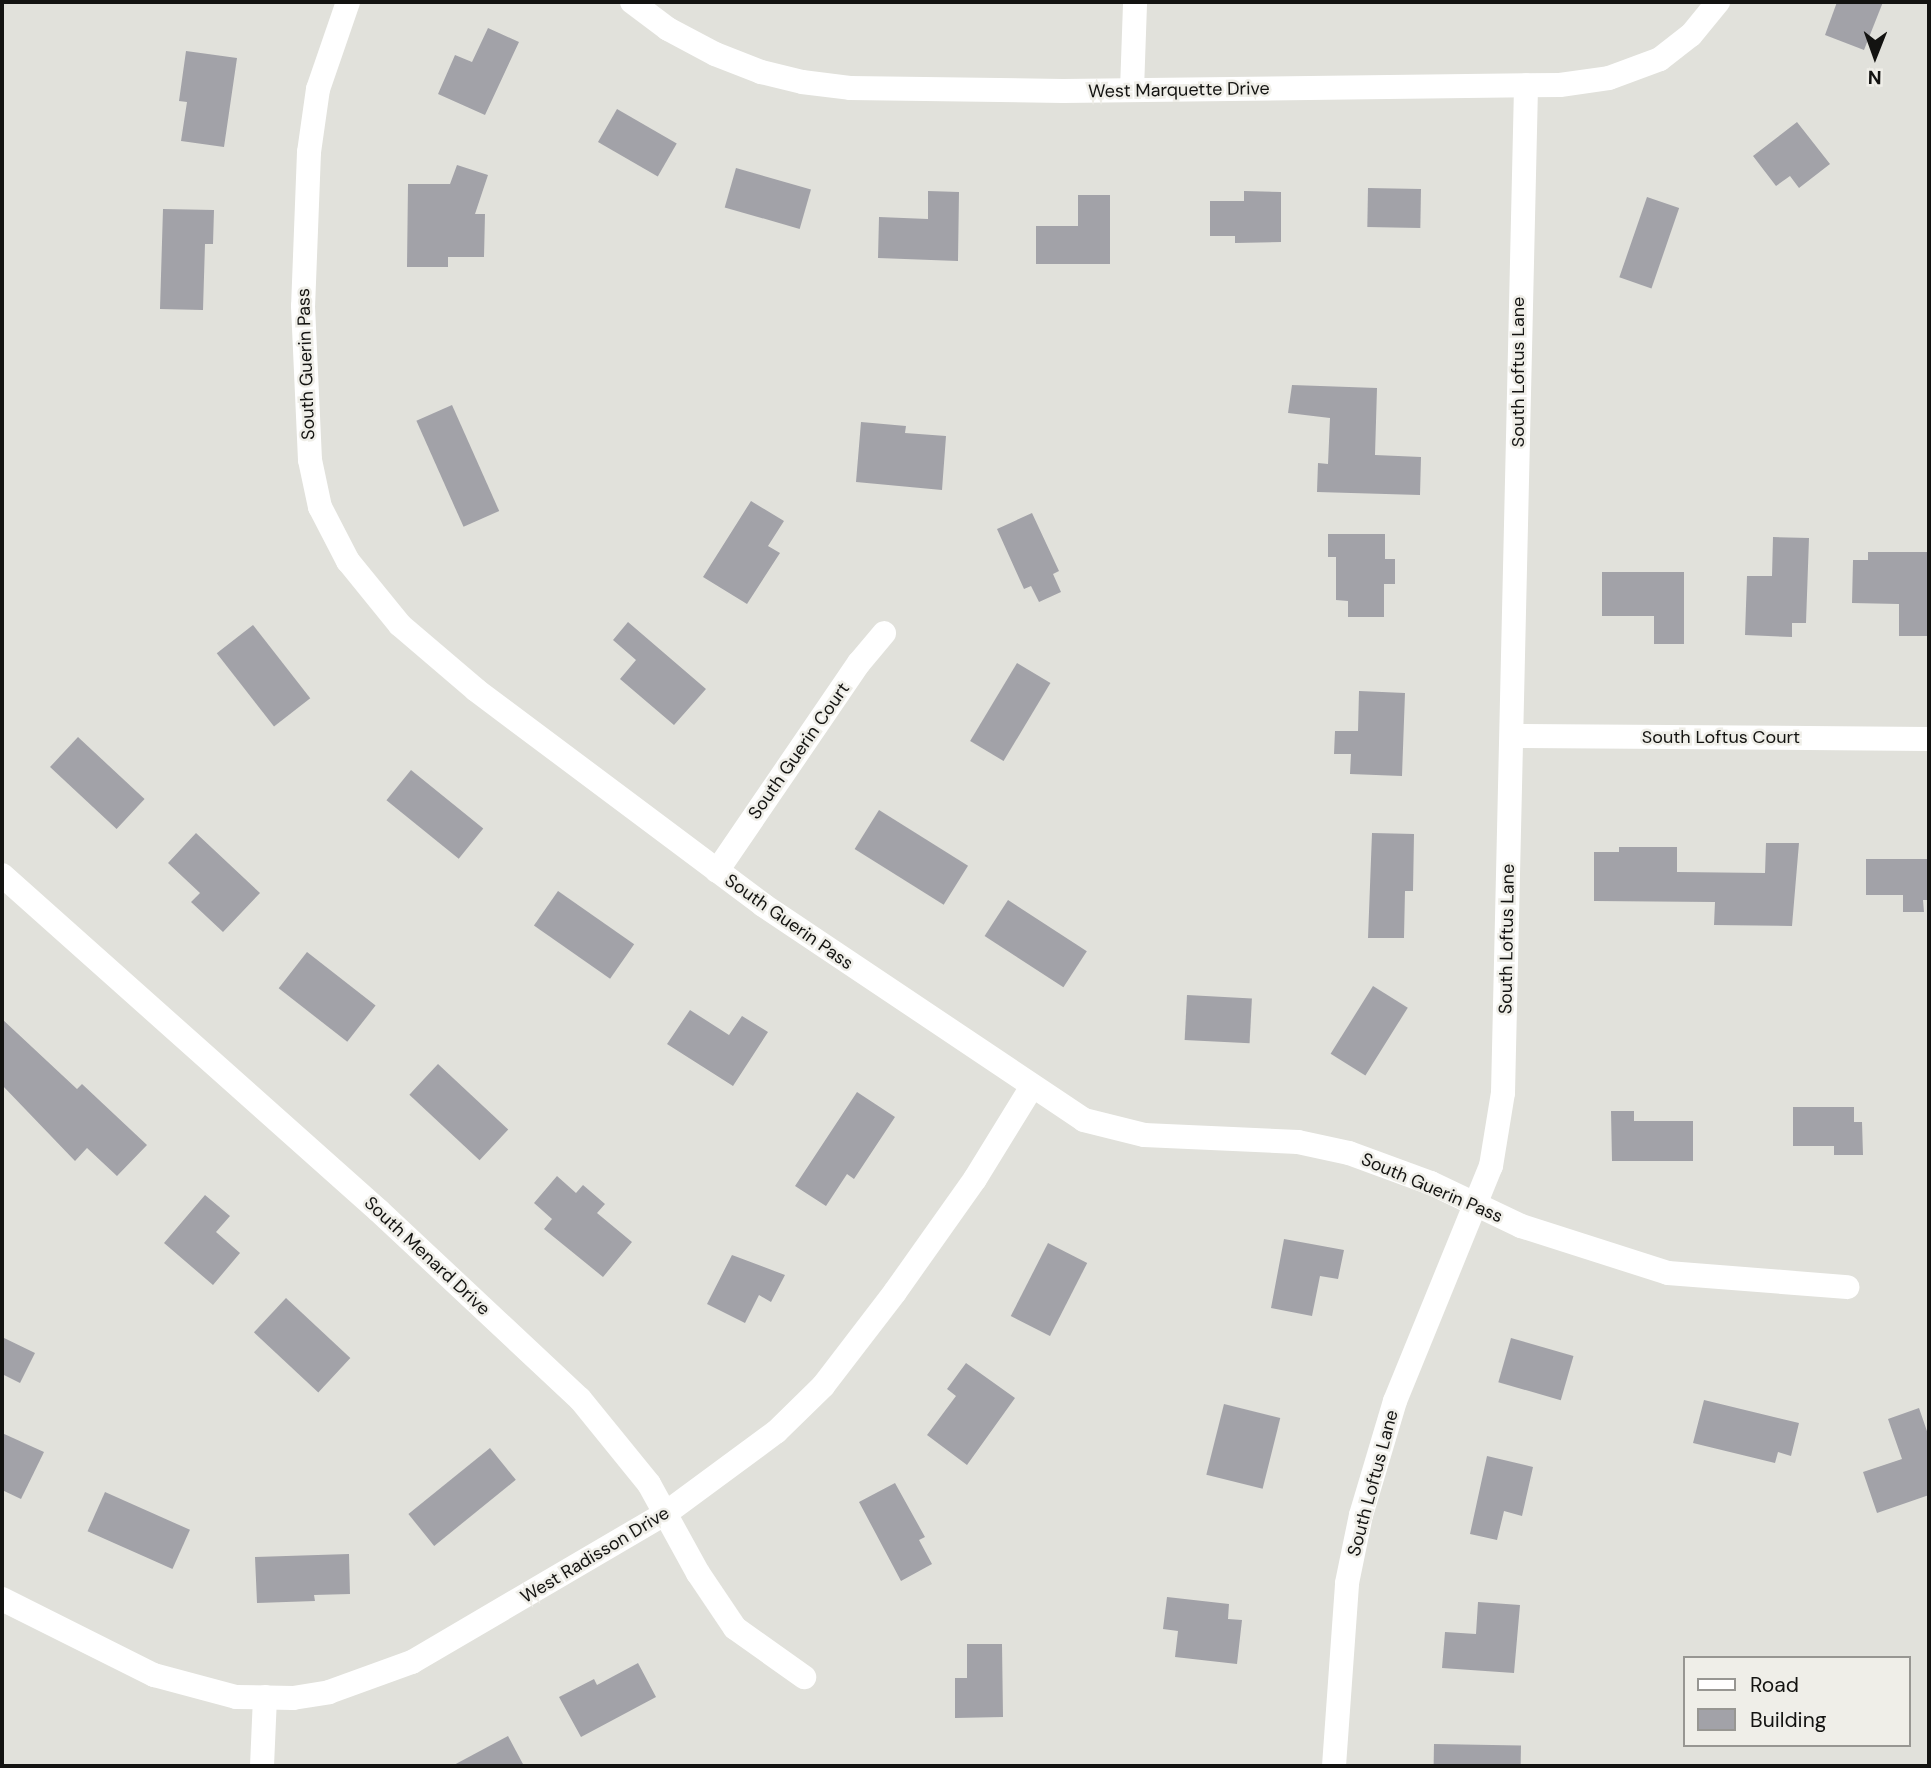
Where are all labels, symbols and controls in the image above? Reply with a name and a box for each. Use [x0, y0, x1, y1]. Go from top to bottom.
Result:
north arrow [1840, 21, 1910, 91]
text: N [1867, 65, 1882, 90]
street label: West Marquette Drive [1088, 78, 1270, 102]
street label: South Guerin Pass [293, 288, 319, 440]
street label: South Loftus Lane [1507, 297, 1529, 447]
street label: South Guerin Court [744, 679, 854, 823]
street label: South Loftus Court [1642, 726, 1800, 748]
street label: South Loftus Lane [1495, 864, 1519, 1014]
street label: South Guerin Pass [721, 870, 857, 974]
street label: South Guerin Pass [1358, 1148, 1506, 1228]
street label: South Menard Drive [360, 1192, 494, 1320]
street label: South Loftus Lane [1343, 1407, 1403, 1559]
street label: West Radisson Drive [517, 1502, 673, 1608]
legend [1682, 1656, 1910, 1747]
text: Road [1750, 1671, 1799, 1699]
text: Building [1750, 1706, 1826, 1734]

